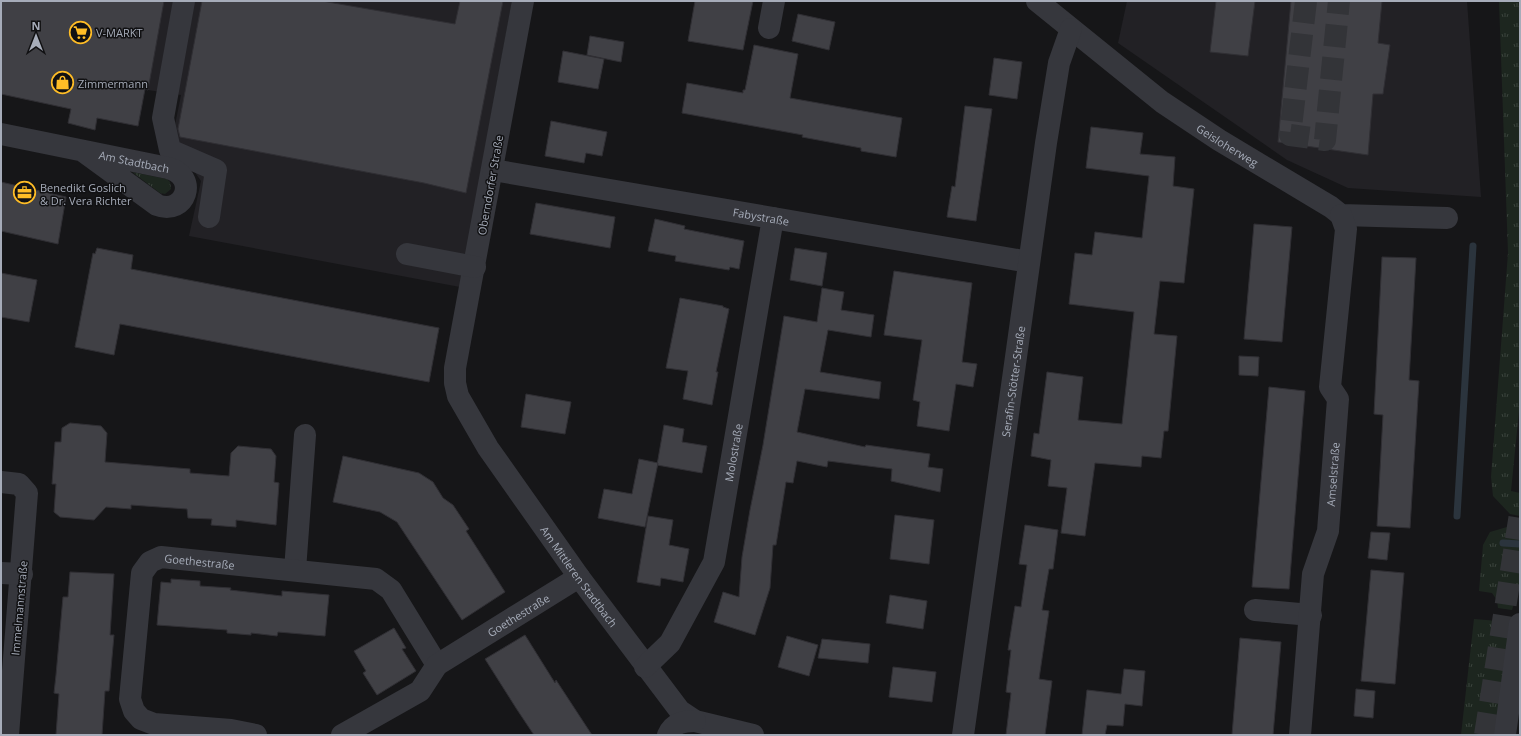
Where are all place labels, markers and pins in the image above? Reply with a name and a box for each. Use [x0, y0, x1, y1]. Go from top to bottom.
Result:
supermarket icon: V-MARKT [67, 19, 93, 45]
place label: V-MARKT [96, 25, 143, 40]
shop icon: Zimmermann [49, 70, 75, 96]
place label: Zimmermann [78, 76, 148, 91]
office icon: Benedikt Goslich & Dr. Vera Richter [12, 180, 38, 206]
place label: Benedikt Goslich & Dr. Vera Richter [40, 180, 132, 208]

